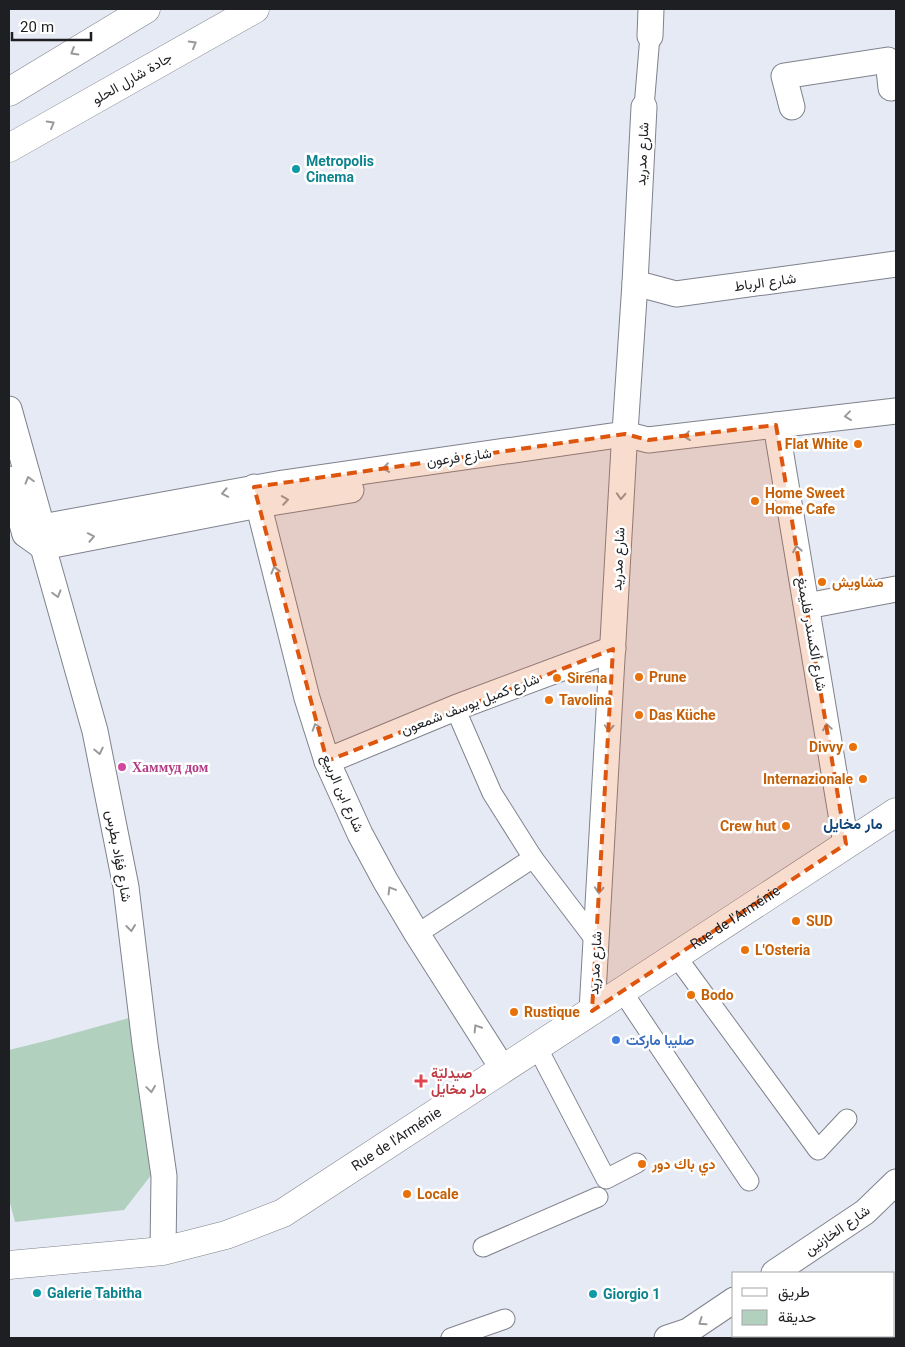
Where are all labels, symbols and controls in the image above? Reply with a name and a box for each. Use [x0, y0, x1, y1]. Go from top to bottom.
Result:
scale bar [12, 10, 91, 42]
text: 20 m [20, 17, 54, 40]
one-way arrow [187, 41, 196, 51]
one-way arrow [71, 46, 80, 56]
street label: جادة شارل الحلو [89, 48, 177, 112]
one-way arrow [46, 121, 55, 131]
street label: شارع مدريد [631, 122, 657, 186]
place label: Metropolis Cinema [306, 152, 374, 190]
marker: Metropolis Cinema [290, 163, 302, 175]
street label: شارع الرباط [733, 269, 798, 299]
one-way arrow [844, 410, 852, 421]
one-way arrow [682, 430, 690, 441]
place label: Flat White [785, 435, 848, 457]
marker: Flat White [852, 438, 864, 450]
street label: شارع فرعون [425, 444, 493, 474]
one-way arrow [382, 462, 390, 473]
one-way arrow [24, 476, 34, 485]
place label: Home Sweet Home Cafe [765, 484, 845, 522]
one-way arrow [221, 487, 230, 497]
one-way arrow [616, 492, 627, 500]
marker: Home Sweet Home Cafe [749, 495, 761, 507]
one-way arrow [281, 496, 290, 506]
street label: شارع مدريد [607, 527, 633, 591]
one-way arrow [87, 533, 96, 543]
one-way arrow [793, 545, 803, 554]
one-way arrow [270, 565, 281, 574]
place label: مشاويش [832, 573, 884, 595]
street label: شارع ألكسندر فليمنغ [789, 575, 831, 693]
marker: مشاويش [816, 576, 828, 588]
one-way arrow [51, 589, 61, 597]
place label: Prune [649, 668, 687, 690]
street label: شارع كميل يوسف شمعون [398, 669, 543, 742]
place label: Sirena [567, 669, 608, 691]
marker: Prune [633, 671, 645, 683]
marker: Sirena [551, 672, 563, 684]
place label: Tavolina [559, 691, 612, 713]
marker: Tavolina [543, 694, 555, 706]
place label: Das Küche [649, 706, 716, 728]
marker: Das Küche [633, 709, 645, 721]
one-way arrow [312, 723, 322, 731]
one-way arrow [823, 723, 833, 731]
one-way arrow [603, 725, 614, 733]
place label: Divvy [809, 738, 844, 760]
marker: Divvy [847, 741, 859, 753]
one-way arrow [93, 746, 104, 755]
street label: شارع ابن الربيع [314, 751, 368, 837]
place label: Хаммуд дом [132, 758, 209, 780]
marker: Хаммуд дом [116, 761, 128, 773]
place label: Internazionale [763, 770, 853, 792]
marker: Internazionale [857, 773, 869, 785]
street label: شارع فؤاد بطرس [98, 809, 136, 904]
district label: مار مخايل [823, 814, 883, 837]
place label: Crew hut [720, 817, 776, 839]
marker: Crew hut [780, 820, 792, 832]
street label: Rue de l'Arménie [687, 881, 786, 957]
one-way arrow [387, 887, 397, 896]
one-way arrow [594, 887, 605, 895]
place label: SUD [806, 912, 833, 934]
marker: SUD [790, 915, 802, 927]
one-way arrow [125, 924, 136, 932]
street label: شارع مدريد [584, 931, 610, 995]
place label: L'Osteria [755, 941, 811, 963]
marker: L'Osteria [739, 944, 751, 956]
place label: Bodo [701, 986, 734, 1008]
marker: Bodo [685, 989, 697, 1001]
place label: Rustique [524, 1003, 580, 1025]
marker: Rustique [508, 1006, 520, 1018]
one-way arrow [473, 1024, 483, 1033]
place label: صليبا ماركت [626, 1031, 694, 1053]
marker: صليبا ماركت [610, 1034, 622, 1046]
place label: صيدليّة مار مخايل [431, 1064, 487, 1102]
marker: صيدليّة مار مخايل [415, 1075, 427, 1087]
one-way arrow [145, 1085, 156, 1093]
street label: Rue de l'Arménie [348, 1103, 447, 1178]
place label: دي باك دور [651, 1155, 715, 1177]
marker: دي باك دور [636, 1158, 648, 1170]
place label: Locale [417, 1185, 459, 1207]
marker: Locale [401, 1188, 413, 1200]
street label: شارع الخازنين [801, 1201, 876, 1262]
legend [732, 1272, 895, 1337]
text: طريق [778, 1282, 810, 1305]
place label: Galerie Tabitha [47, 1284, 143, 1306]
place label: Giorgio 1 [603, 1285, 660, 1307]
marker: Galerie Tabitha [31, 1287, 43, 1299]
marker: Giorgio 1 [587, 1288, 599, 1300]
text: حديقة [778, 1307, 816, 1330]
one-way arrow [698, 1316, 708, 1325]

